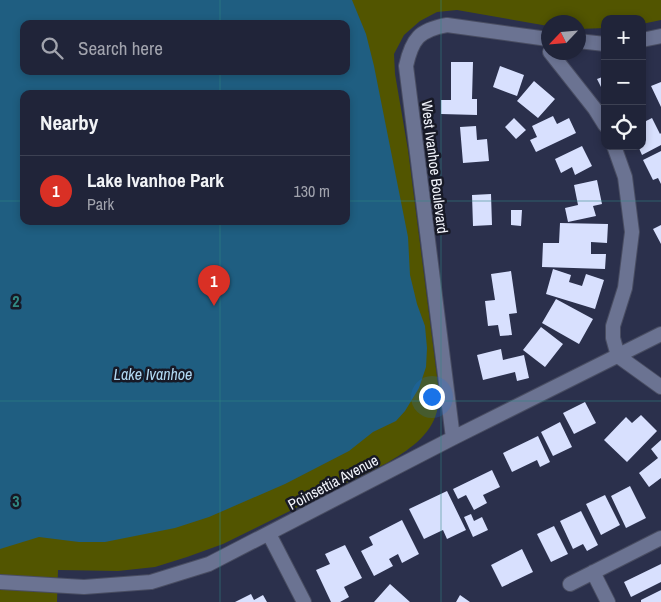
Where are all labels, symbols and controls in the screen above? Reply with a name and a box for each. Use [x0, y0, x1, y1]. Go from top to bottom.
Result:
north arrow [541, 15, 586, 60]
map controls [601, 15, 646, 150]
button: + [601, 15, 646, 60]
search box [20, 20, 350, 75]
icon: search [38, 34, 66, 62]
text: Search here [78, 35, 163, 61]
button: − [601, 60, 646, 105]
street label: West Ivanhoe Boulevard [416, 99, 454, 235]
button: locate [601, 105, 646, 150]
text: Nearby [40, 108, 98, 137]
text: Lake Ivanhoe Park [87, 167, 224, 193]
text: 1 [52, 180, 60, 202]
text: 130 m [294, 180, 330, 202]
text: Park [87, 193, 114, 215]
pin: 1 [198, 265, 230, 306]
text: 2 [12, 290, 20, 312]
water label: Lake Ivanhoe [114, 363, 192, 385]
your location [419, 384, 445, 410]
street label: Poinsettia Avenue [284, 449, 382, 515]
text: 3 [12, 490, 20, 512]

